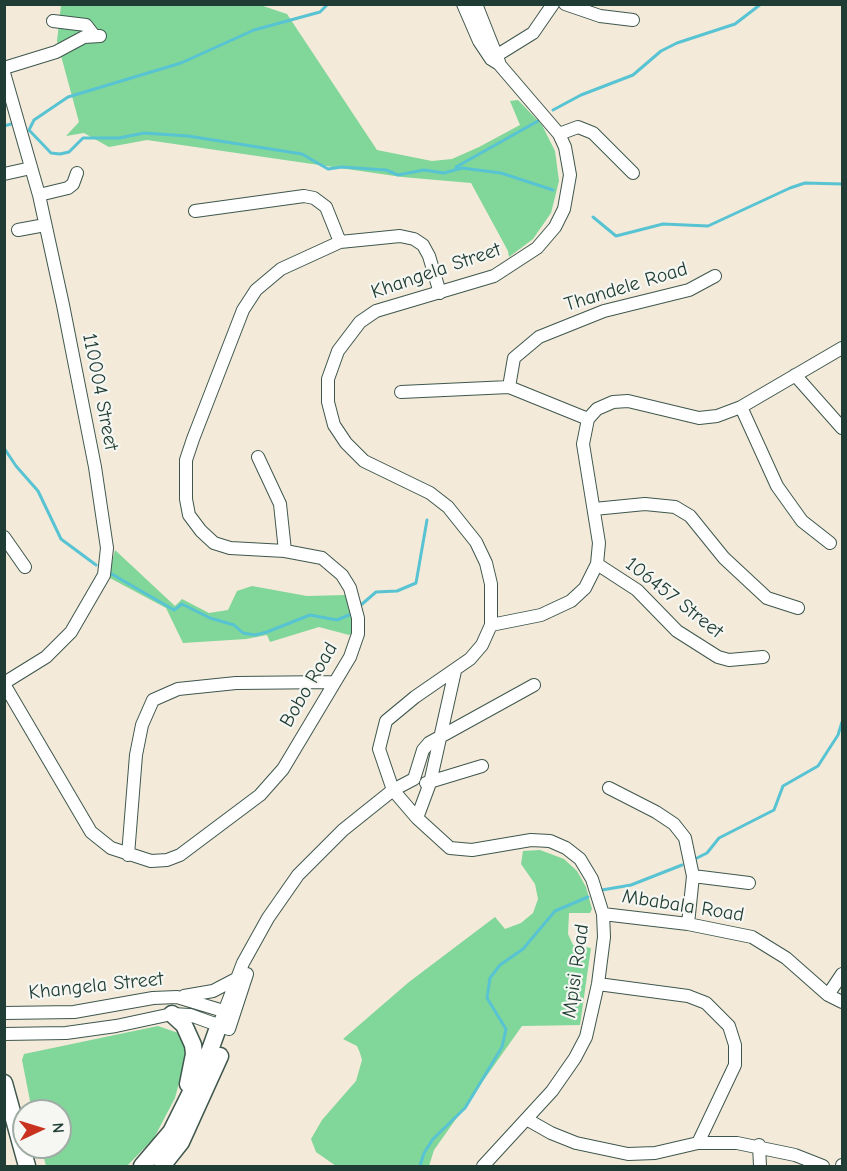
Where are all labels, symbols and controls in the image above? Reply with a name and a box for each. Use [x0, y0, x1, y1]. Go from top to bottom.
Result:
street label: Khangela Street [368, 238, 504, 304]
street label: Thandele Road [562, 257, 690, 317]
street label: 110004 Street [77, 331, 123, 453]
street label: 106457 Street [620, 552, 728, 644]
street label: Bobo Road [275, 638, 343, 732]
street label: Mbabala Road [620, 884, 746, 928]
street label: Mpisi Road [558, 922, 594, 1020]
street label: Khangela Street [27, 967, 165, 1005]
north arrow [12, 1099, 72, 1159]
text: N [49, 1122, 67, 1134]

